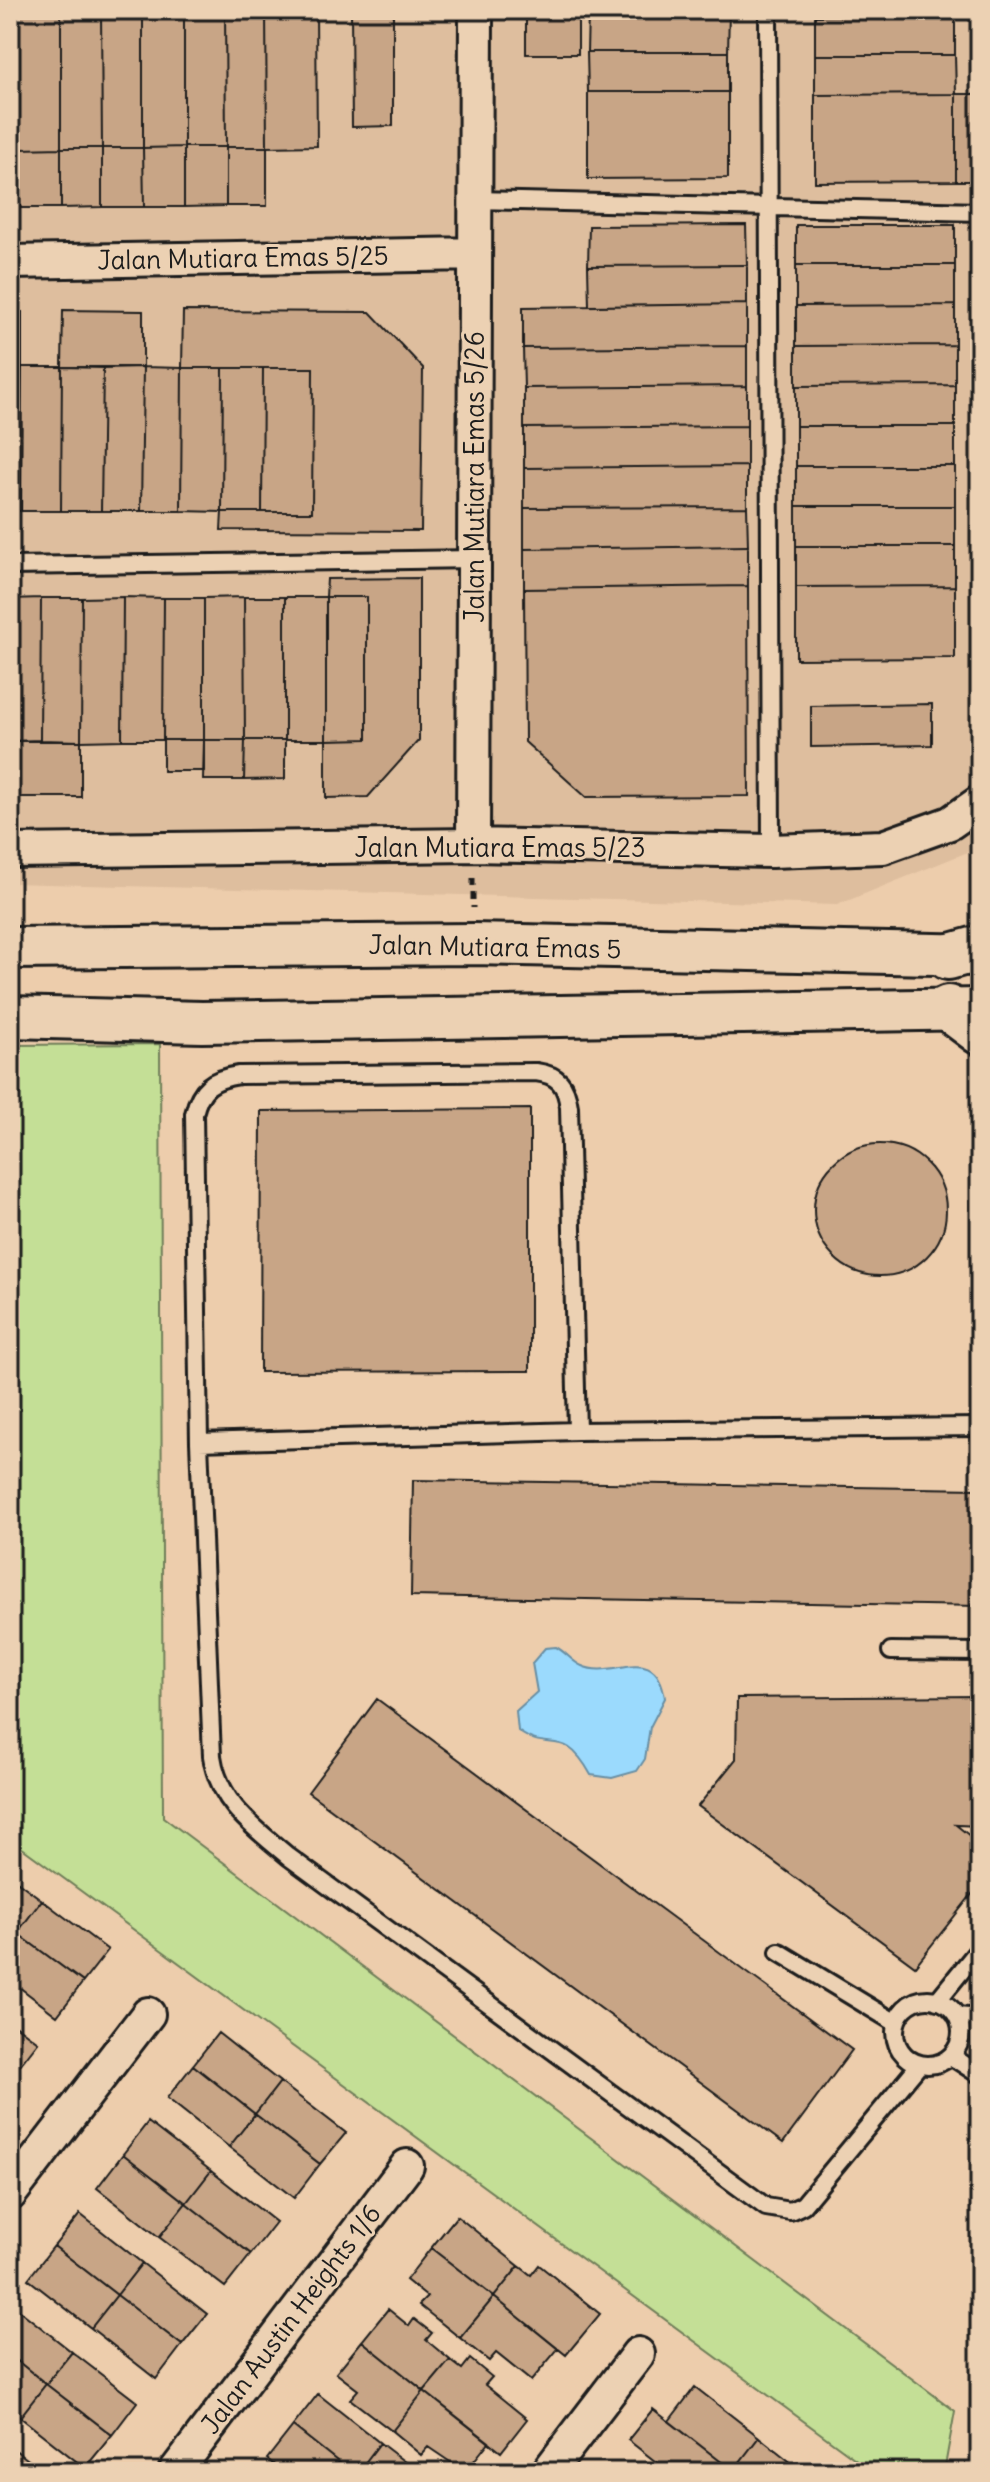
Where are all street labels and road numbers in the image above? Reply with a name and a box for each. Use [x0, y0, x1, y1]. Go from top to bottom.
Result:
street label: Jalan Mutiara Emas 5/25 [97, 238, 389, 277]
street label: Jalan Mutiara Emas 5/26 [458, 331, 491, 623]
street label: Jalan Mutiara Emas 5/23 [354, 831, 646, 864]
street label: Jalan Mutiara Emas 5 [368, 928, 622, 965]
street label: Jalan Austin Heights 1/6 [194, 2198, 388, 2440]

